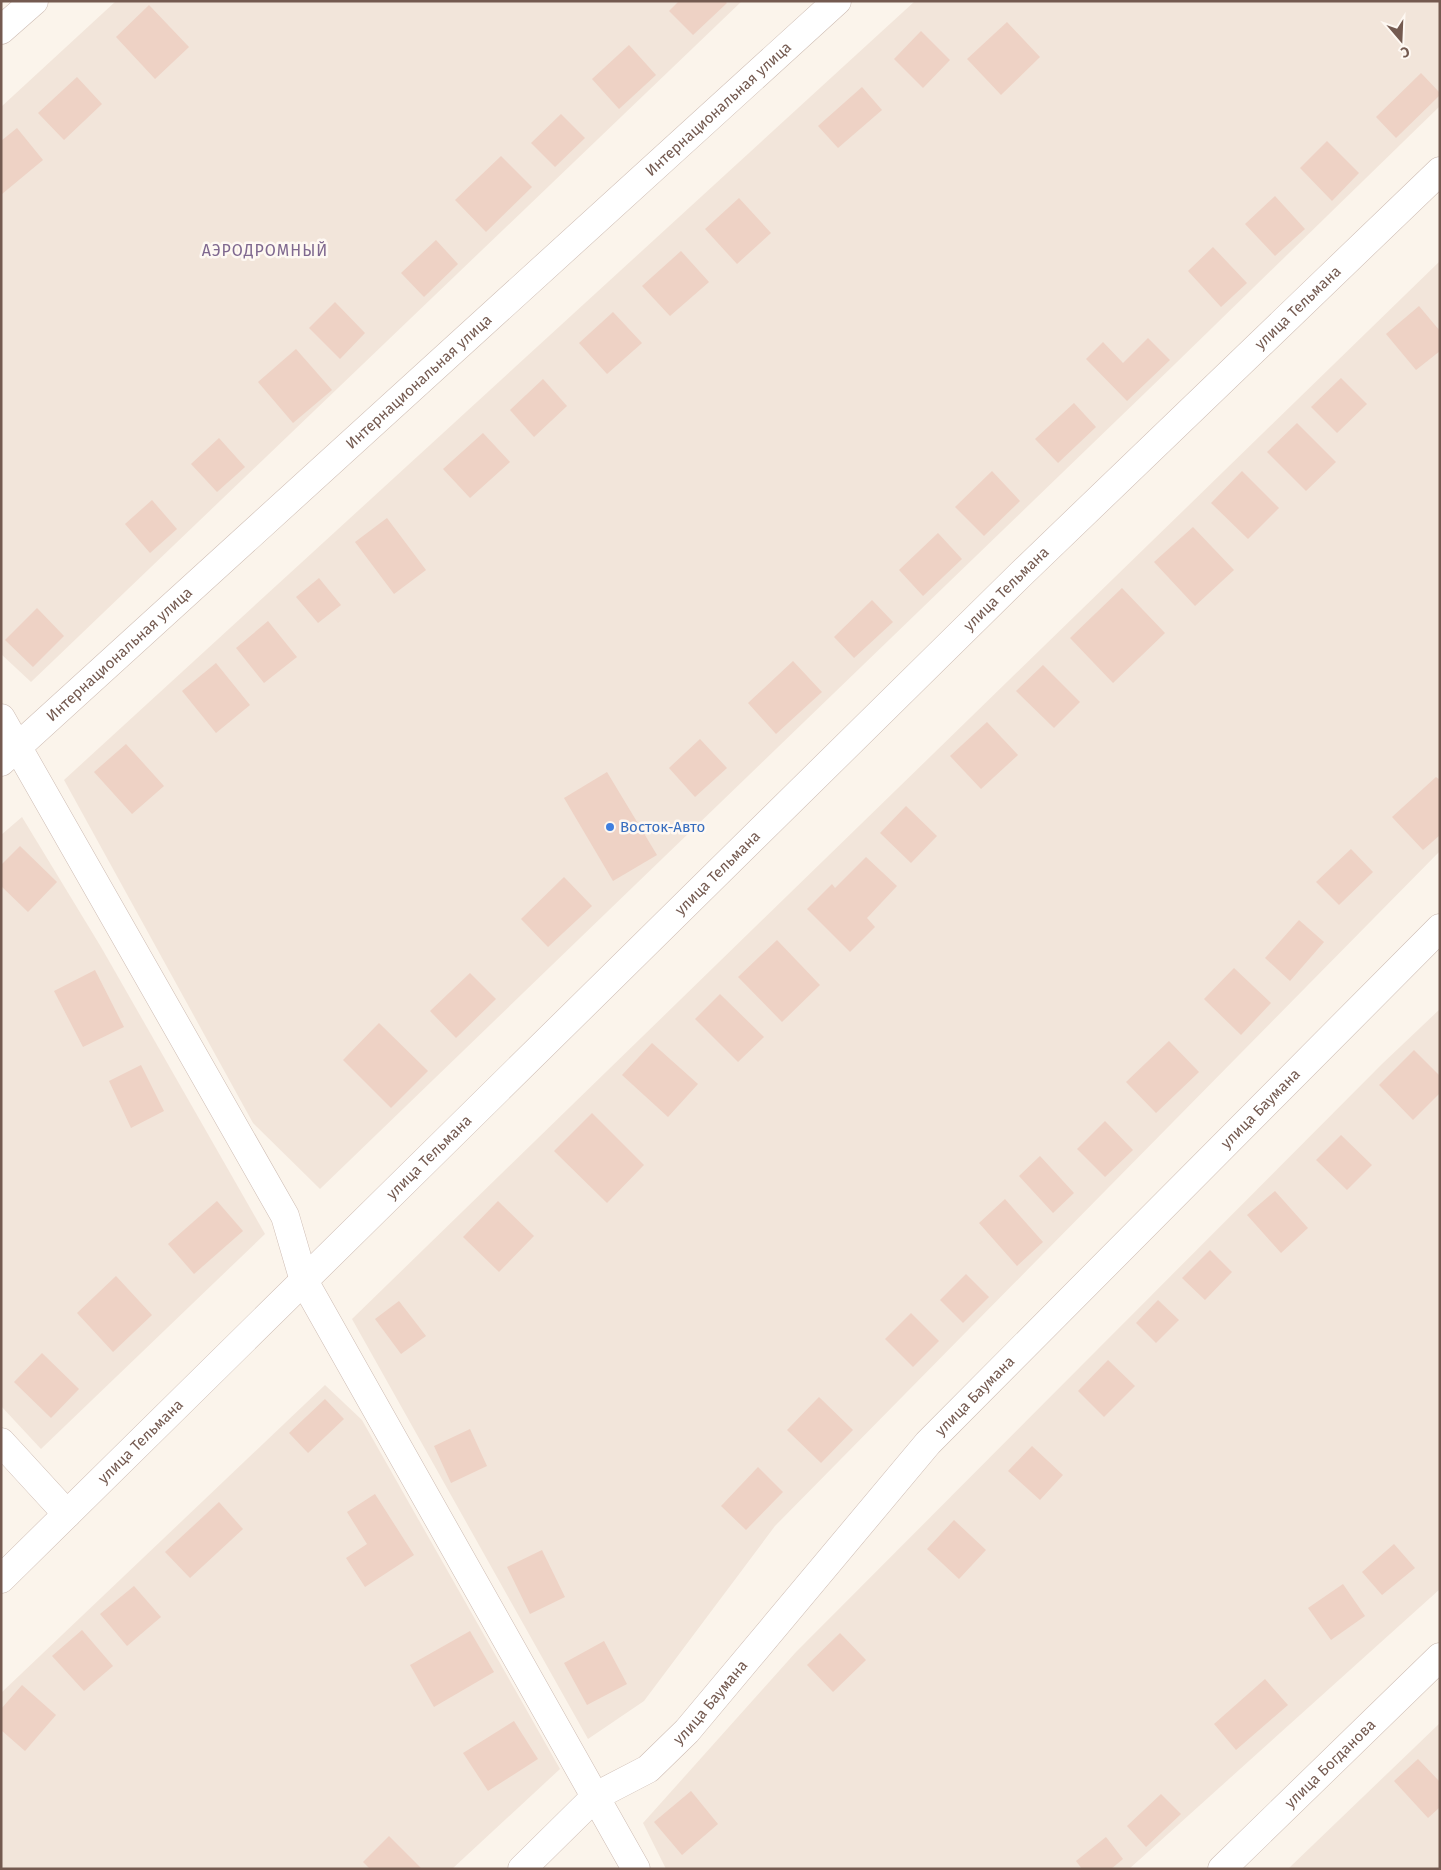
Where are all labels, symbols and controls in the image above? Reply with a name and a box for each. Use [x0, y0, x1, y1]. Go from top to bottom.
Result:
north arrow [1376, 15, 1426, 65]
street label: Интернациональная улица [642, 38, 795, 180]
text: С [1398, 42, 1412, 61]
district label: АЭРОДРОМНЫЙ [202, 241, 328, 260]
street label: улица Тельмана [1251, 262, 1345, 353]
street label: Интернациональная улица [342, 311, 495, 453]
street label: улица Тельмана [960, 543, 1053, 635]
street label: Интернациональная улица [43, 583, 196, 725]
place label: Восток-Авто [620, 818, 705, 836]
marker: Восток-Авто [604, 821, 616, 833]
street label: улица Тельмана [671, 827, 764, 919]
street label: улица Баумана [1217, 1065, 1304, 1152]
street label: улица Тельмана [383, 1111, 475, 1203]
street label: улица Баумана [931, 1352, 1018, 1439]
street label: улица Тельмана [94, 1396, 187, 1487]
street label: улица Баумана [670, 1657, 751, 1748]
street label: улица Богданова [1281, 1716, 1379, 1812]

